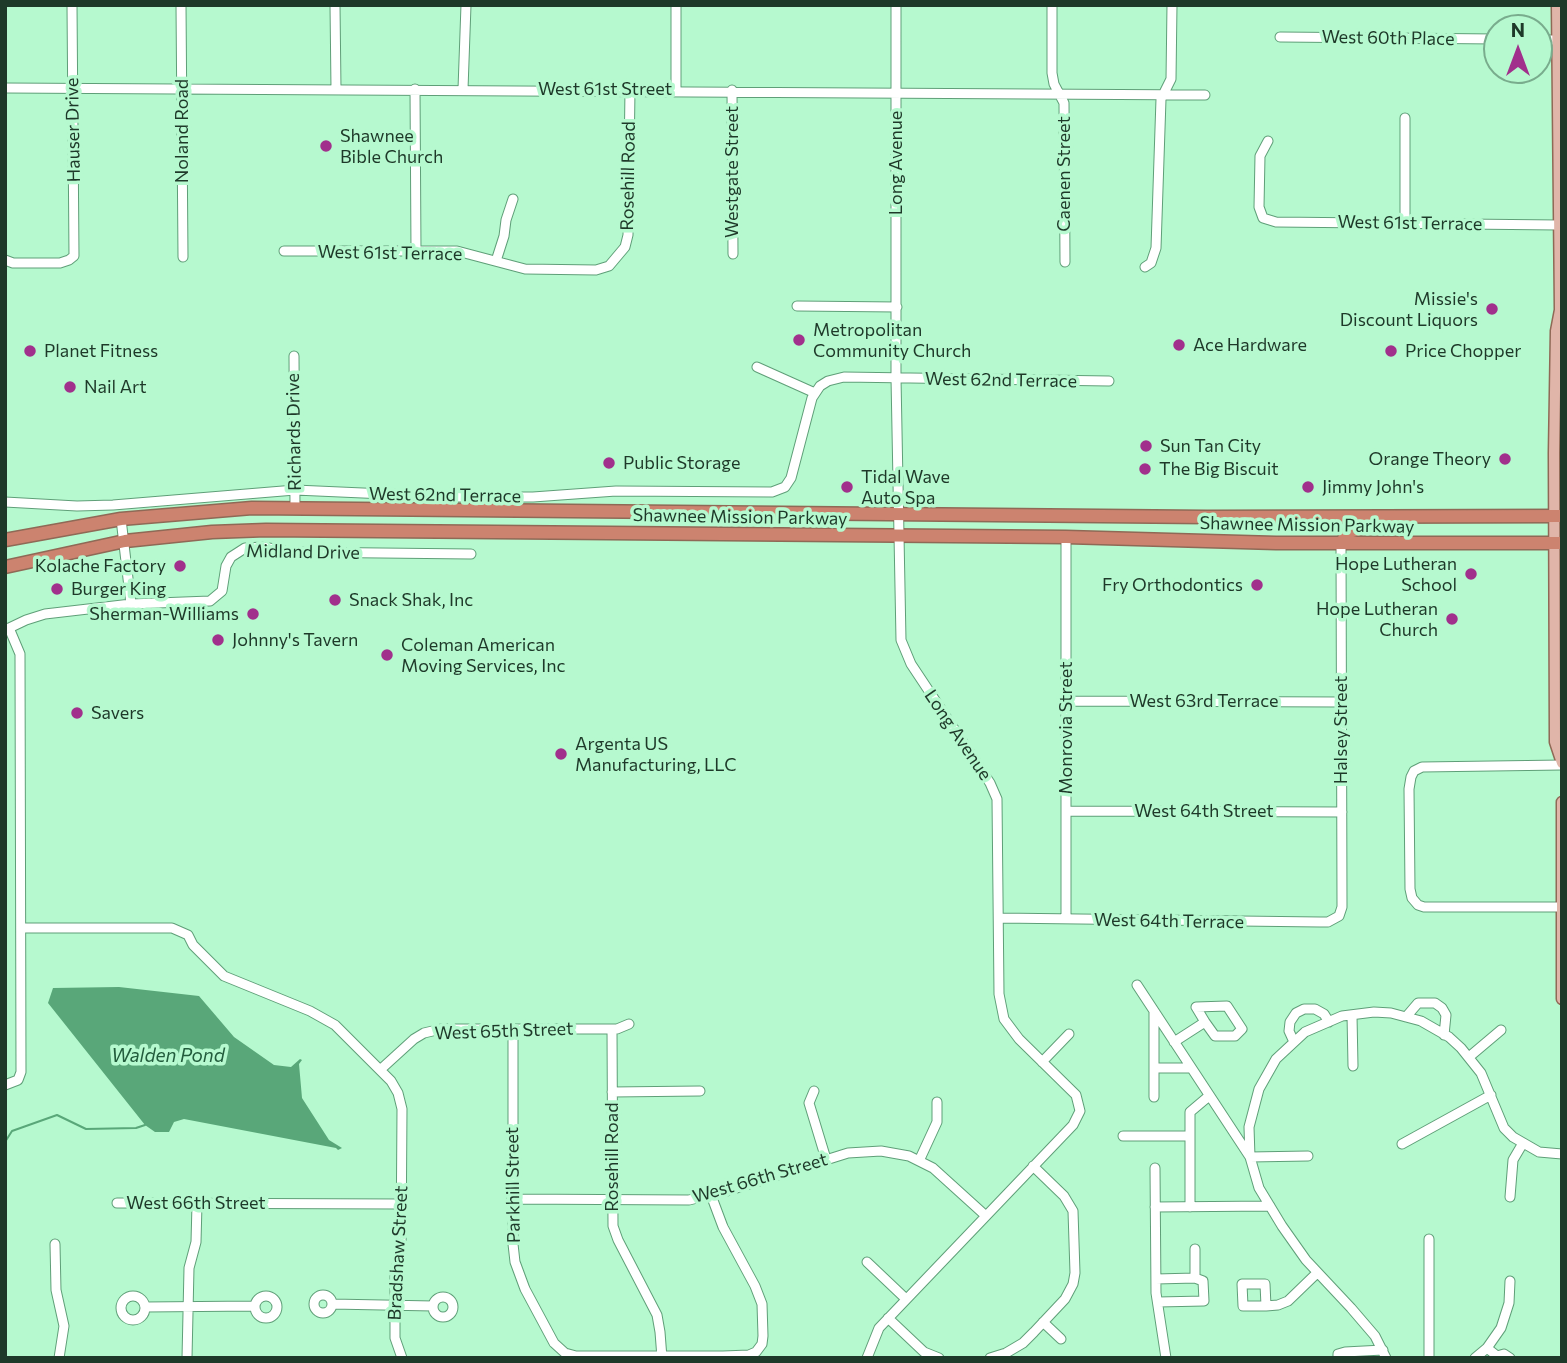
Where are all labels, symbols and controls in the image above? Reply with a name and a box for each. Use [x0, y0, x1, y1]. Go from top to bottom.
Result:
north arrow [1483, 14, 1553, 84]
text: N [1511, 18, 1525, 41]
street label: West 60th Place [1321, 26, 1455, 50]
street label: Hauser Drive [61, 77, 85, 183]
street label: West 61st Street [538, 78, 672, 100]
street label: Noland Road [171, 79, 193, 183]
street label: Westgate Street [721, 106, 743, 238]
street label: Long Avenue [885, 111, 907, 215]
street label: Caenen Street [1053, 116, 1075, 232]
street label: Rosehill Road [616, 121, 640, 231]
place label: Shawnee Bible Church [340, 125, 443, 168]
marker: Shawnee Bible Church [318, 138, 334, 154]
street label: West 61st Terrace [1337, 211, 1483, 235]
street label: West 61st Terrace [317, 241, 463, 265]
place label: Missie's Discount Liquors [1340, 288, 1478, 330]
marker: Missie's Discount Liquors [1484, 301, 1500, 317]
place label: Metropolitan Community Church [813, 319, 971, 362]
marker: Metropolitan Community Church [791, 332, 807, 348]
place label: Ace Hardware [1193, 334, 1307, 356]
marker: Ace Hardware [1171, 337, 1187, 353]
place label: Planet Fitness [44, 340, 158, 362]
place label: Price Chopper [1405, 340, 1521, 362]
marker: Planet Fitness [22, 343, 38, 359]
marker: Price Chopper [1383, 343, 1399, 359]
street label: West 62nd Terrace [925, 368, 1077, 392]
street label: Richards Drive [282, 373, 306, 491]
place label: Nail Art [84, 376, 147, 398]
marker: Nail Art [62, 379, 78, 395]
place label: Sun Tan City [1160, 435, 1261, 457]
marker: Sun Tan City [1138, 438, 1154, 454]
place label: Orange Theory [1368, 448, 1491, 470]
marker: Orange Theory [1497, 451, 1513, 467]
place label: Public Storage [623, 452, 740, 474]
marker: Public Storage [601, 455, 617, 471]
place label: The Big Biscuit [1159, 458, 1279, 480]
marker: The Big Biscuit [1137, 461, 1153, 477]
place label: Tidal Wave Auto Spa [861, 466, 950, 508]
place label: Jimmy John's [1322, 476, 1424, 498]
marker: Tidal Wave Auto Spa [839, 479, 855, 495]
marker: Jimmy John's [1300, 479, 1316, 495]
street label: West 62nd Terrace [369, 483, 521, 507]
street label: Shawnee Mission Parkway [632, 504, 848, 530]
street label: Shawnee Mission Parkway [1199, 512, 1415, 538]
street label: Midland Drive [246, 540, 360, 564]
place label: Hope Lutheran School [1335, 553, 1457, 596]
place label: Kolache Factory [35, 555, 166, 577]
marker: Kolache Factory [172, 558, 188, 574]
marker: Hope Lutheran School [1463, 566, 1479, 582]
place label: Fry Orthodontics [1102, 574, 1243, 596]
marker: Fry Orthodontics [1249, 577, 1265, 593]
place label: Burger King [71, 578, 166, 600]
marker: Burger King [49, 581, 65, 597]
place label: Snack Shak, Inc [349, 589, 473, 611]
marker: Snack Shak, Inc [327, 592, 343, 608]
place label: Hope Lutheran Church [1316, 598, 1438, 640]
place label: Sherman-Williams [89, 603, 239, 625]
marker: Sherman-Williams [245, 606, 261, 622]
marker: Hope Lutheran Church [1444, 611, 1460, 627]
place label: Johnny's Tavern [232, 629, 358, 651]
marker: Johnny's Tavern [210, 632, 226, 648]
place label: Coleman American Moving Services, Inc [401, 634, 565, 676]
marker: Coleman American Moving Services, Inc [379, 647, 395, 663]
street label: Monrovia Street [1055, 661, 1077, 795]
street label: Halsey Street [1330, 676, 1352, 784]
street label: Long Avenue [920, 686, 996, 784]
street label: West 63rd Terrace [1129, 690, 1279, 712]
place label: Savers [91, 702, 144, 724]
marker: Savers [69, 705, 85, 721]
place label: Argenta US Manufacturing, LLC [575, 733, 737, 776]
marker: Argenta US Manufacturing, LLC [553, 746, 569, 762]
street label: West 64th Street [1134, 800, 1274, 822]
street label: West 64th Terrace [1094, 909, 1244, 933]
street label: West 65th Street [434, 1018, 574, 1044]
water label: Walden Pond [111, 1045, 225, 1067]
street label: Rosehill Road [601, 1102, 623, 1212]
street label: Parkhill Street [501, 1127, 525, 1243]
street label: West 66th Street [690, 1148, 830, 1208]
street label: Bradshaw Street [384, 1185, 412, 1321]
street label: West 66th Street [126, 1192, 266, 1214]

